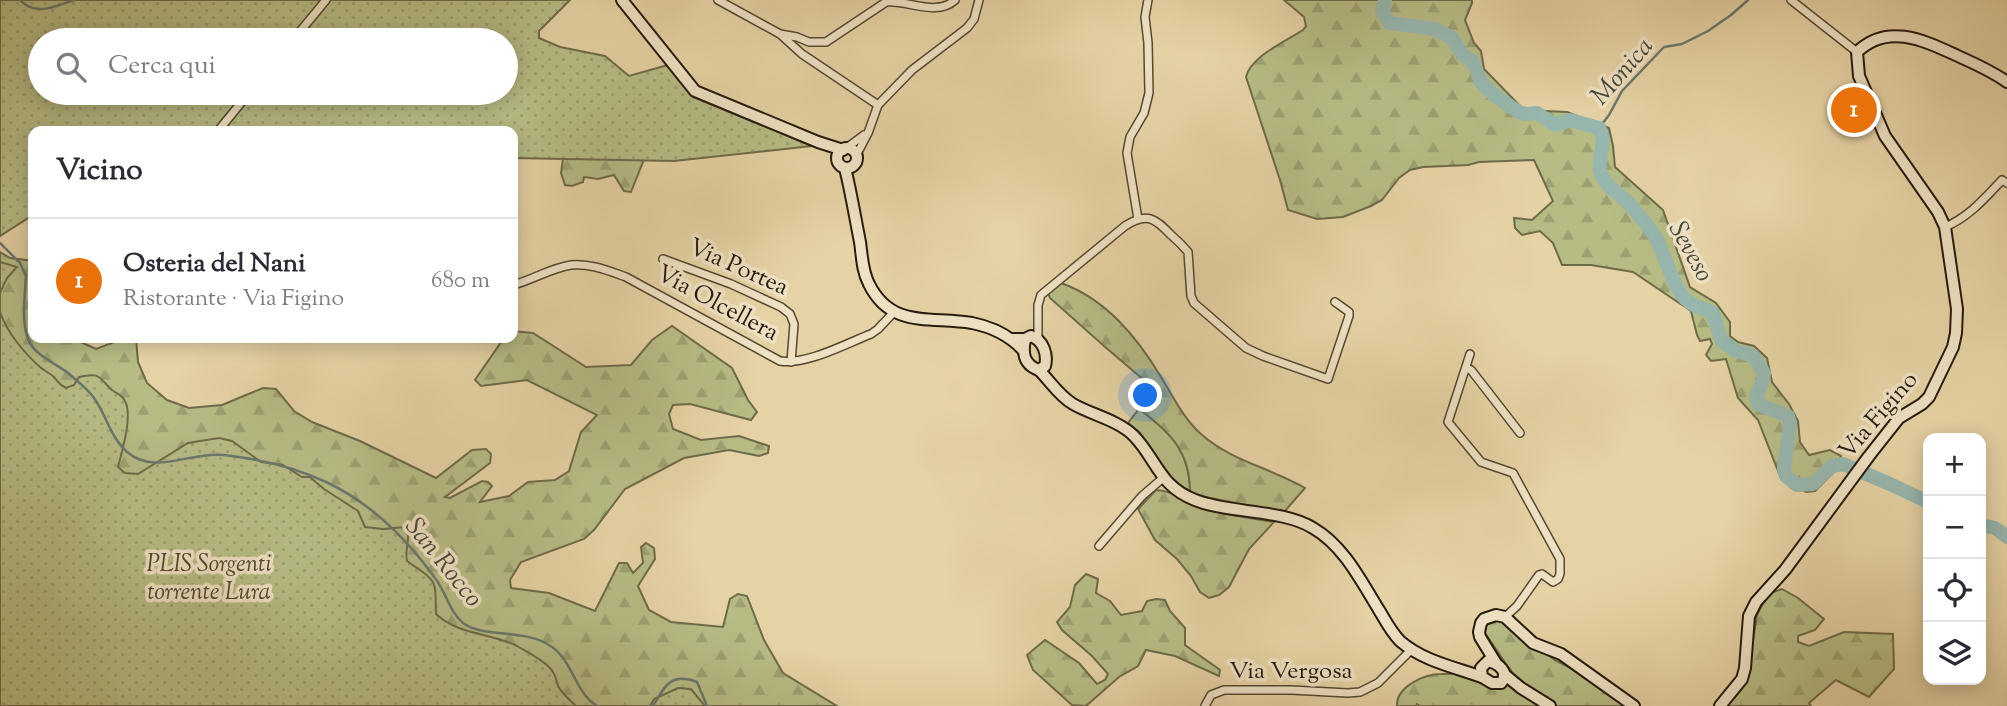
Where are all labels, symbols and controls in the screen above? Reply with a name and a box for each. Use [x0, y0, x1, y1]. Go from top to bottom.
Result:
search box [28, 28, 518, 105]
water label: Monica [1583, 30, 1663, 114]
icon: search [52, 48, 90, 86]
text: Cerca qui [108, 48, 216, 85]
pin: 1 [1831, 84, 1877, 136]
text: Vicino [56, 150, 143, 193]
water label: Seveso [1658, 215, 1722, 289]
street label: Via Portea [683, 231, 793, 305]
text: Osteria del Nani [123, 246, 306, 283]
street label: Via Olcellera [650, 257, 784, 351]
text: 1 [75, 265, 83, 298]
text: 680 m [431, 265, 490, 298]
text: Ristorante · Via Figino [123, 283, 344, 316]
street label: Via Figino [1831, 365, 1927, 467]
your location [1128, 378, 1162, 412]
map controls [1923, 433, 1986, 685]
button: + [1923, 433, 1986, 496]
button: − [1923, 496, 1986, 559]
water label: San Rocco [395, 510, 491, 616]
park label: PLIS Sorgenti torrente Lura [146, 548, 272, 610]
button: locate [1923, 559, 1986, 622]
button: layers [1923, 622, 1986, 685]
street label: Via Vergosa [1229, 655, 1353, 689]

